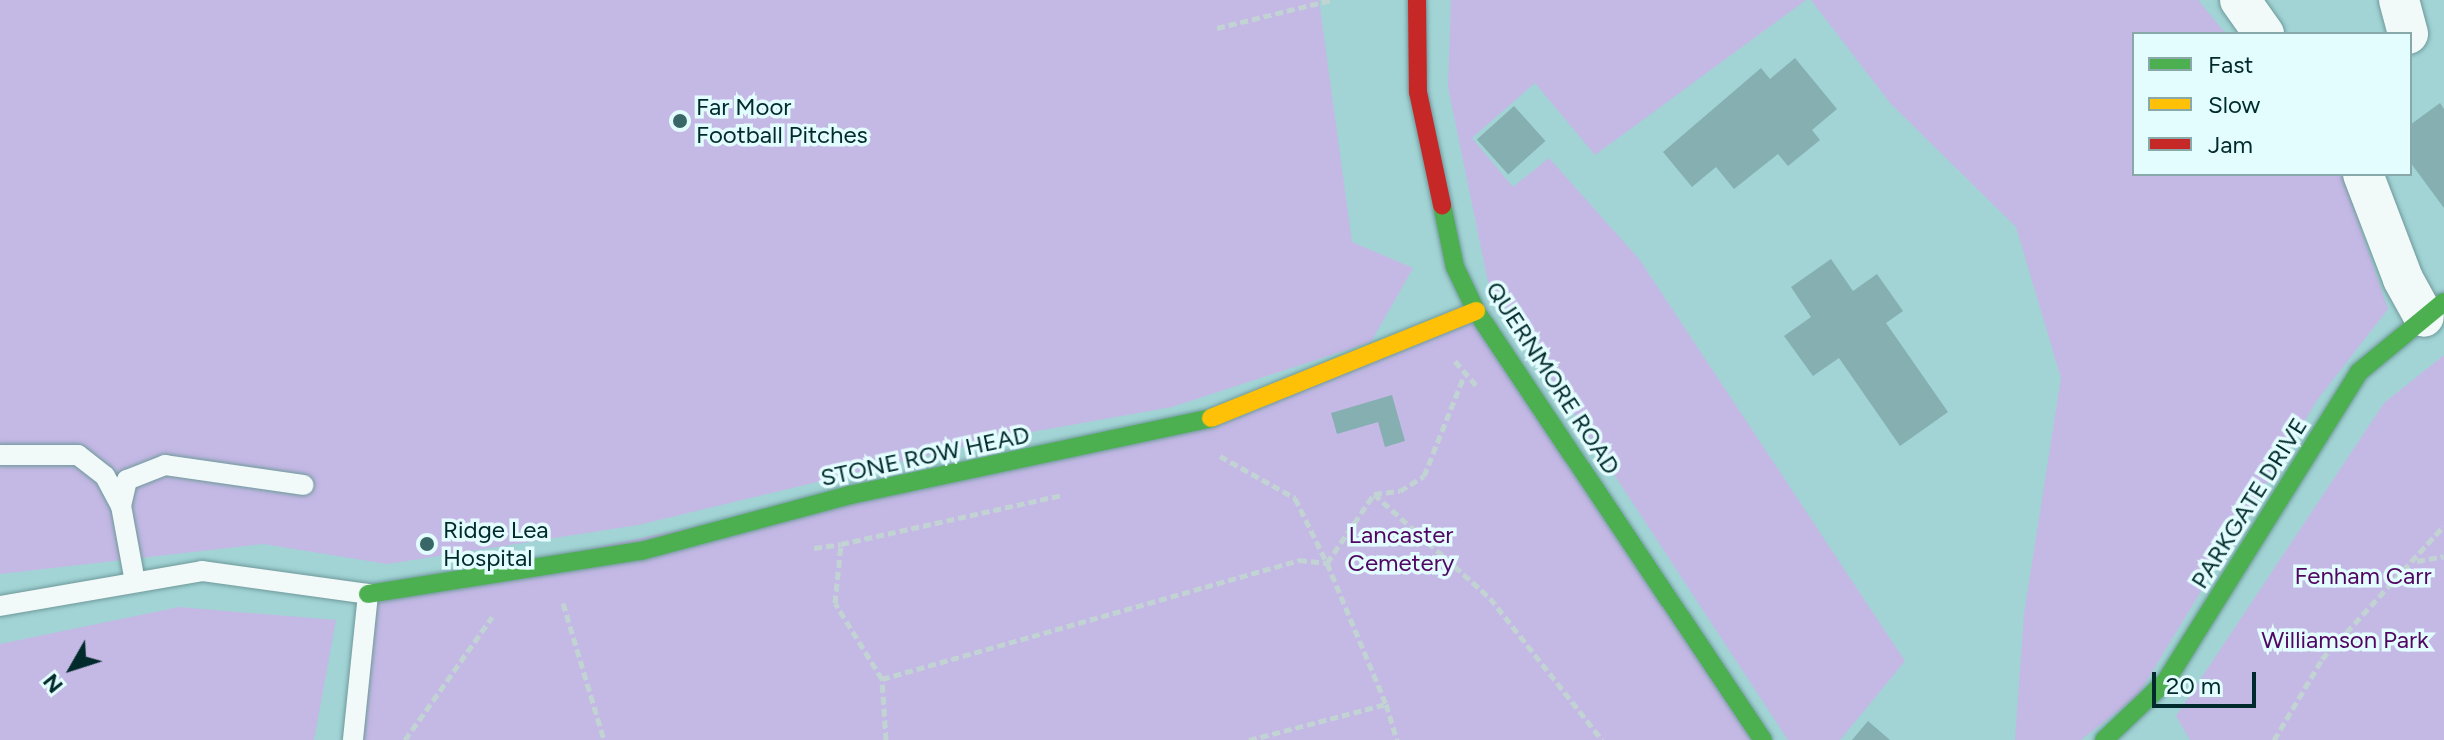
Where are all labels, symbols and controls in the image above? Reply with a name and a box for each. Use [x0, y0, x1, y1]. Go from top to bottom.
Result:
legend [2132, 32, 2412, 176]
text: Fast [2208, 50, 2253, 79]
text: Slow [2208, 90, 2260, 119]
place label: Far Moor Football Pitches [696, 93, 868, 149]
marker: Far Moor Football Pitches [671, 112, 689, 130]
text: Jam [2208, 130, 2253, 159]
street label: QUERNMORE ROAD [1480, 276, 1626, 480]
street label: PARKGATE DRIVE [2185, 412, 2313, 594]
street label: STONE ROW HEAD [818, 420, 1032, 492]
place label: Ridge Lea Hospital [443, 516, 549, 572]
park label: Lancaster Cemetery [1348, 521, 1454, 577]
marker: Ridge Lea Hospital [418, 535, 436, 553]
park label: Fenham Carr [2294, 562, 2432, 590]
park label: Williamson Park [2261, 626, 2429, 654]
north arrow [32, 628, 112, 708]
scale bar [2156, 656, 2260, 706]
text: N [37, 668, 69, 699]
text: 20 m [2166, 671, 2221, 700]

